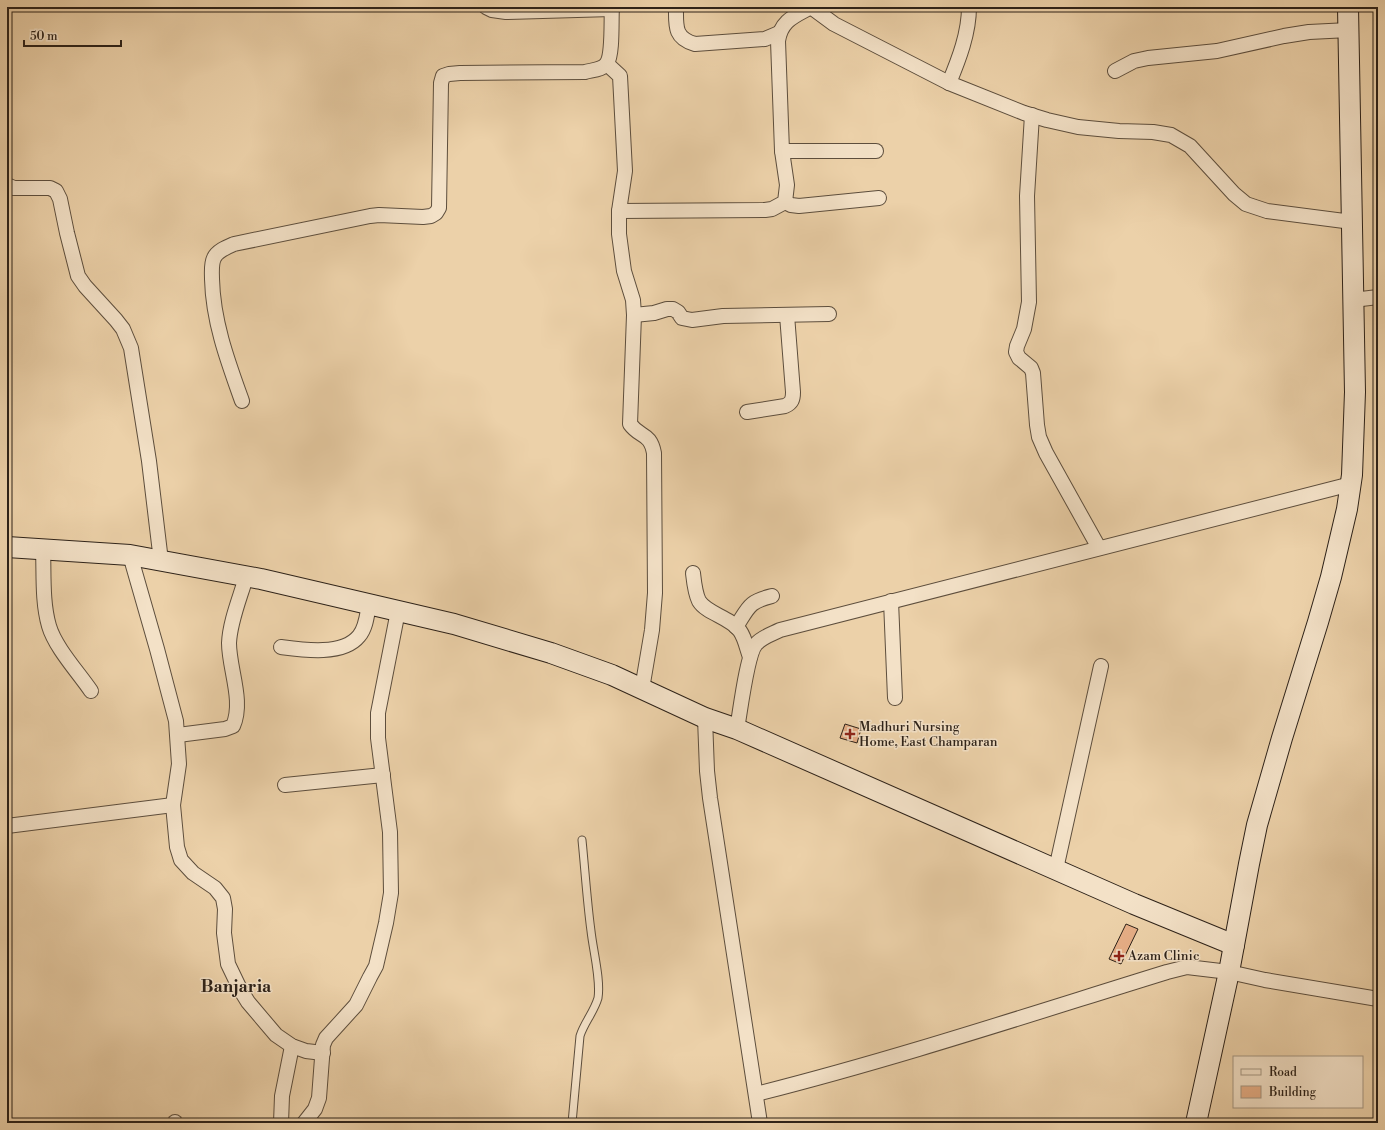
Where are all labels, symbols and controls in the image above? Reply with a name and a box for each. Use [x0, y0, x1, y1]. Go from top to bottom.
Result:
scale bar [24, 22, 121, 48]
text: 50 m [30, 29, 58, 44]
place label: Madhuri Nursing Home, East Champaran [859, 719, 998, 750]
marker: Madhuri Nursing Home, East Champaran [844, 728, 856, 740]
place label: Azam Clinic [1127, 948, 1200, 964]
marker: Azam Clinic [1113, 950, 1125, 962]
district label: Banjaria [201, 976, 272, 998]
legend [1233, 1056, 1363, 1108]
text: Road [1269, 1065, 1297, 1080]
text: Building [1268, 1085, 1317, 1100]

